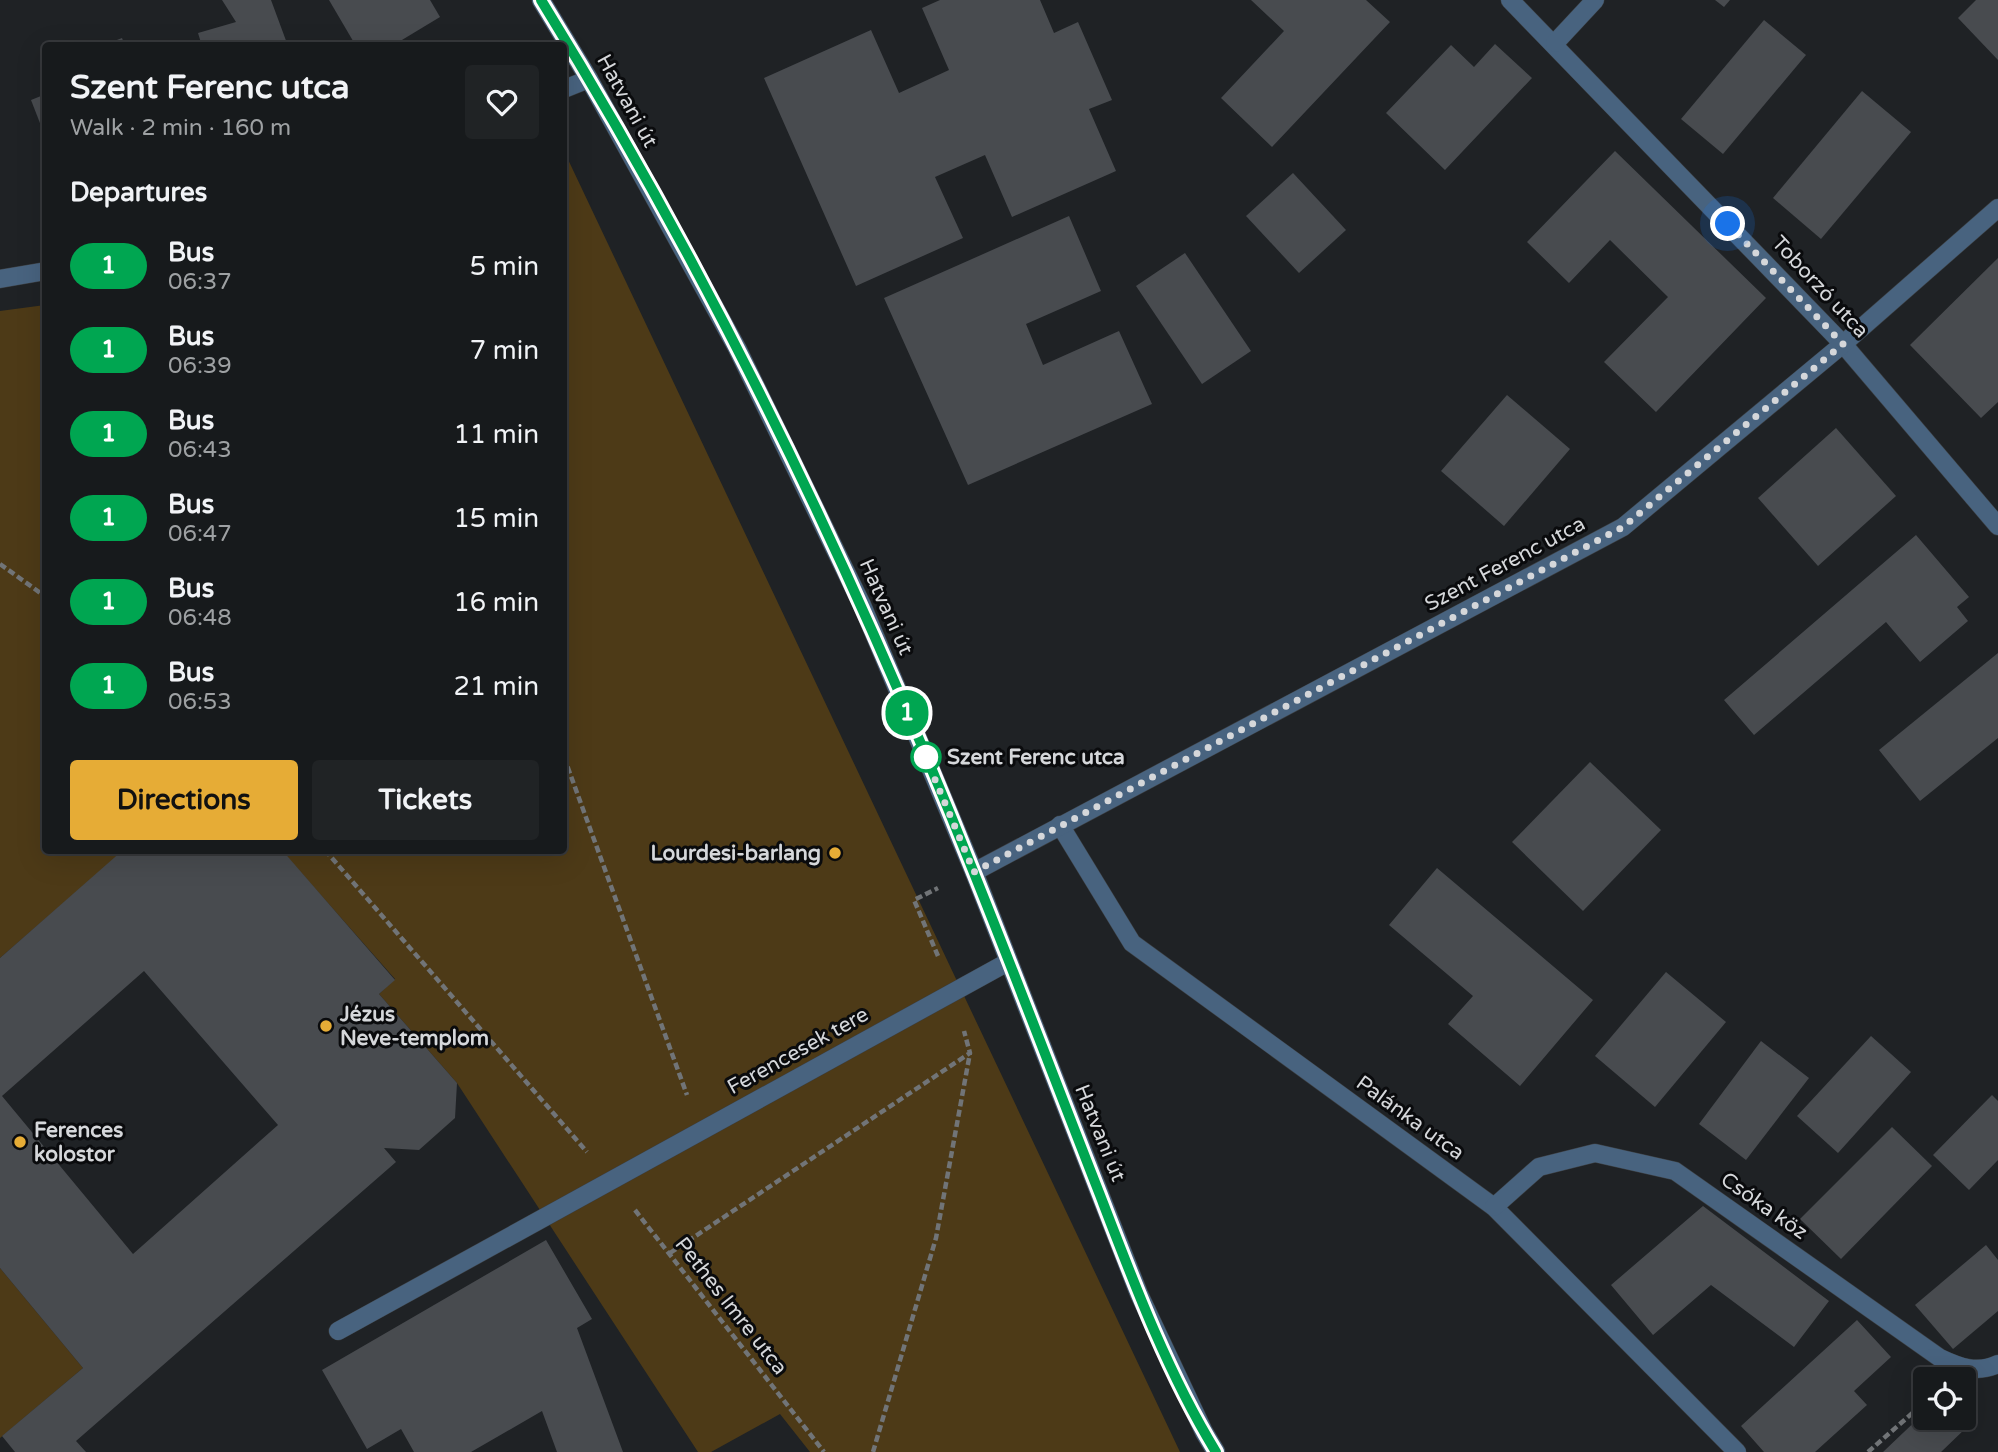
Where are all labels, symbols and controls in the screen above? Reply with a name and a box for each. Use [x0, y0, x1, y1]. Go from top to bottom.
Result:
street label: Hatvani út [591, 50, 663, 152]
button: heart [465, 65, 539, 139]
text: Szent Ferenc utca [70, 68, 349, 107]
text: Walk · 2 min · 160 m [70, 114, 291, 142]
text: Departures [70, 177, 207, 208]
your location [1710, 206, 1745, 241]
street label: Toborzó utca [1766, 231, 1874, 343]
text: Bus [168, 237, 214, 268]
text: 1 [101, 251, 116, 280]
text: 5 min [470, 251, 539, 282]
text: 06:37 [168, 268, 232, 296]
text: Bus [168, 321, 214, 352]
text: 1 [101, 335, 116, 364]
text: 7 min [470, 335, 539, 366]
text: 06:39 [168, 352, 232, 380]
text: Bus [168, 405, 214, 436]
text: 1 [101, 419, 116, 448]
text: 11 min [453, 419, 539, 450]
text: 06:43 [168, 436, 232, 464]
text: Bus [168, 489, 214, 520]
text: 1 [101, 503, 116, 532]
text: 15 min [453, 503, 539, 534]
street label: Szent Ferenc utca [1421, 511, 1589, 617]
text: 06:47 [168, 520, 232, 548]
street label: Hatvani út [854, 555, 918, 659]
text: Bus [168, 573, 214, 604]
text: 1 [101, 587, 116, 616]
text: 16 min [453, 587, 539, 618]
text: 06:48 [168, 604, 232, 632]
text: Bus [168, 657, 214, 688]
text: 1 [101, 671, 116, 700]
text: 21 min [453, 671, 539, 702]
text: 06:53 [168, 688, 232, 716]
line badge: 1 [884, 690, 930, 736]
text: 1 [899, 698, 915, 727]
marker: Szent Ferenc utca [911, 742, 941, 772]
place label: Szent Ferenc utca [947, 745, 1125, 770]
button: Directions [70, 760, 298, 840]
button: Tickets [312, 760, 539, 840]
place label: Lourdesi-barlang [650, 841, 821, 866]
marker: Lourdesi-barlang [827, 845, 843, 861]
place label: Jézus Neve-templom [339, 1002, 489, 1051]
street label: Ferencesek tere [723, 1002, 873, 1100]
marker: Jézus Neve-templom [318, 1018, 334, 1034]
street label: Palánka utca [1351, 1070, 1469, 1166]
street label: Hatvani út [1069, 1081, 1131, 1185]
place label: Ferences kolostor [34, 1118, 123, 1167]
marker: Ferences kolostor [12, 1134, 28, 1150]
street label: Csóka köz [1716, 1167, 1812, 1245]
street label: Pethes Imre utca [670, 1232, 792, 1380]
map controls [1913, 1367, 1976, 1430]
button: locate [1913, 1367, 1976, 1430]

